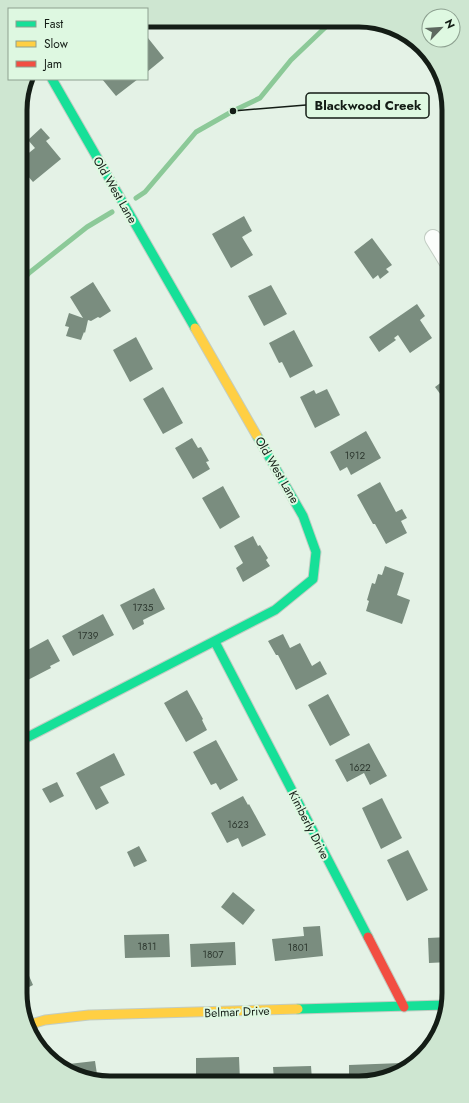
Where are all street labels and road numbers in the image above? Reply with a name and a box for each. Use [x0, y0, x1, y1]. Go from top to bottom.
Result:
street label: Old West Lane [89, 153, 141, 227]
street label: Old West Lane [251, 433, 303, 507]
street label: Kimberly Drive [284, 788, 334, 862]
street label: Belmar Drive [204, 1002, 270, 1022]

